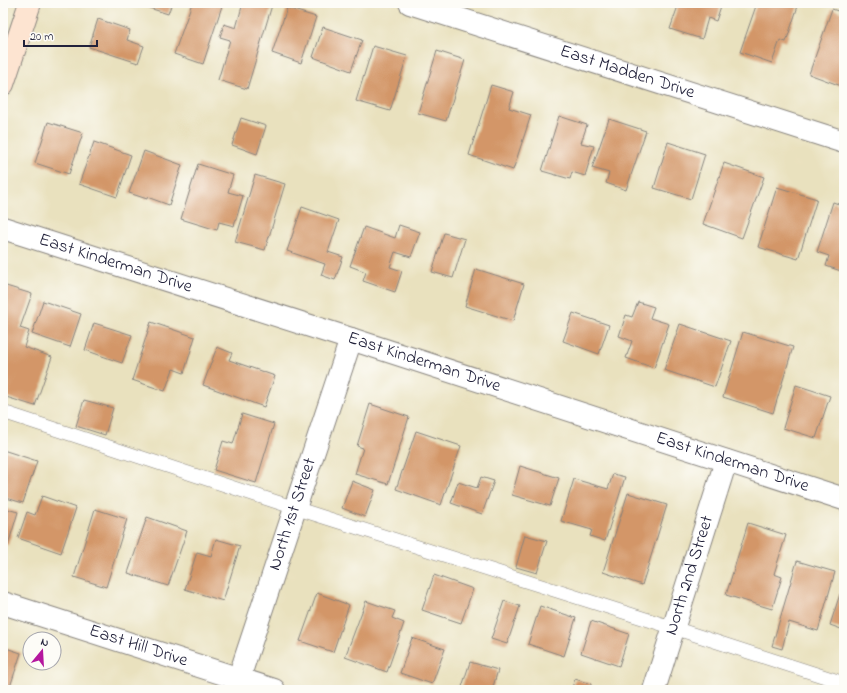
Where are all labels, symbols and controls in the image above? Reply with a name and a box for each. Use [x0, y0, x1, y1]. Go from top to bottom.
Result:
scale bar [24, 22, 97, 48]
text: 20 m [30, 28, 53, 46]
street label: East Madden Drive [556, 39, 699, 107]
street label: East Kinderman Drive [35, 227, 196, 301]
street label: East Kinderman Drive [344, 326, 505, 400]
street label: East Kinderman Drive [652, 426, 813, 500]
street label: North 1st Street [262, 455, 324, 574]
street label: North 2nd Street [659, 512, 721, 639]
street label: East Hill Drive [86, 618, 192, 675]
north arrow [22, 631, 62, 671]
text: N [39, 634, 51, 651]

